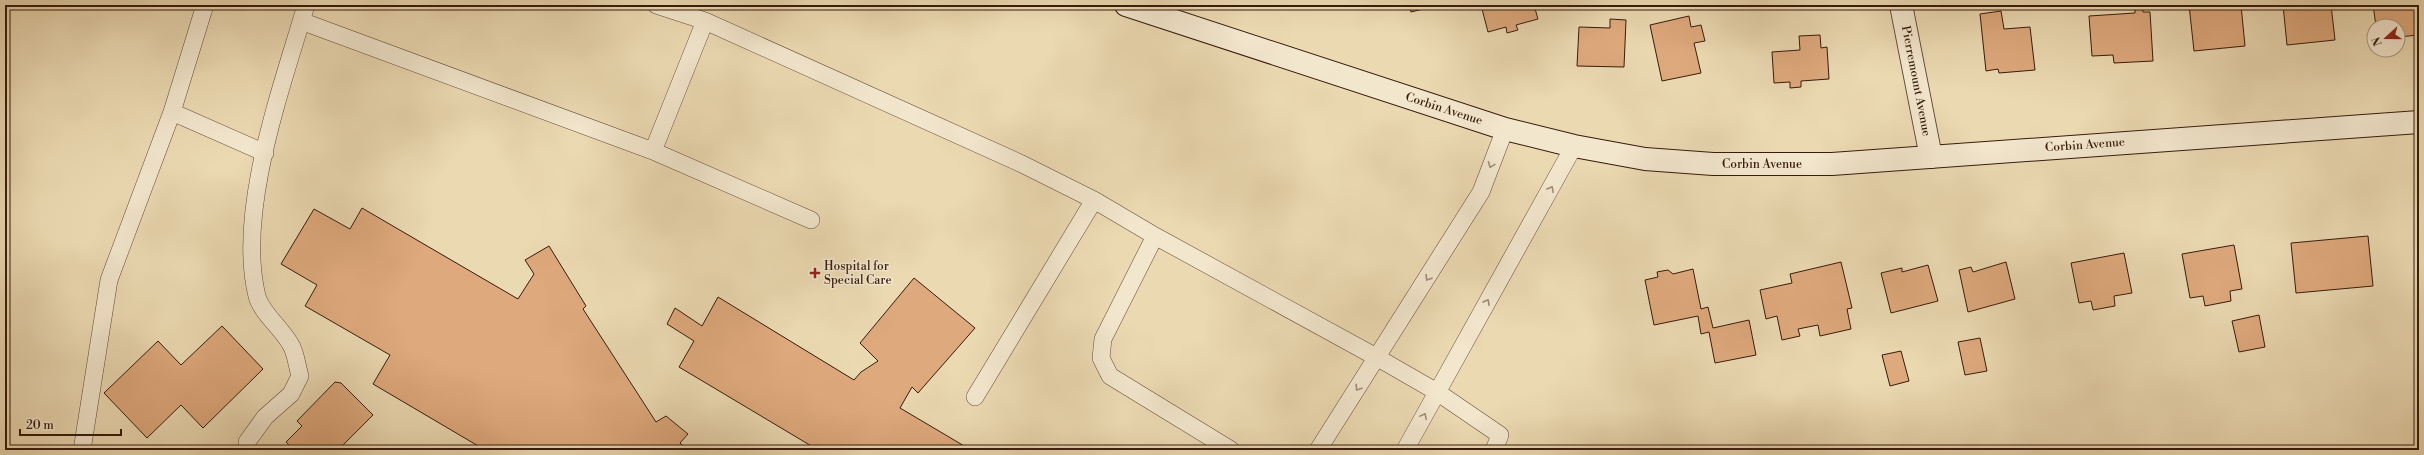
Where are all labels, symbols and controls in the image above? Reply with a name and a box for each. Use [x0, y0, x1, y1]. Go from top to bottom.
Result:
north arrow [2366, 18, 2406, 58]
street label: Pierremount Avenue [1898, 24, 1934, 138]
text: N [2369, 34, 2386, 48]
street label: Corbin Avenue [1404, 89, 1484, 129]
street label: Corbin Avenue [2045, 135, 2125, 155]
street label: Corbin Avenue [1722, 157, 1802, 172]
one-way arrow [1488, 162, 1496, 169]
one-way arrow [1546, 186, 1553, 193]
place label: Hospital for Special Care [824, 259, 891, 288]
marker: Hospital for Special Care [809, 267, 821, 279]
one-way arrow [1425, 274, 1432, 281]
one-way arrow [1482, 299, 1490, 306]
one-way arrow [1356, 384, 1363, 391]
scale bar [20, 411, 121, 437]
one-way arrow [1419, 412, 1426, 420]
text: 20 m [26, 418, 54, 433]

